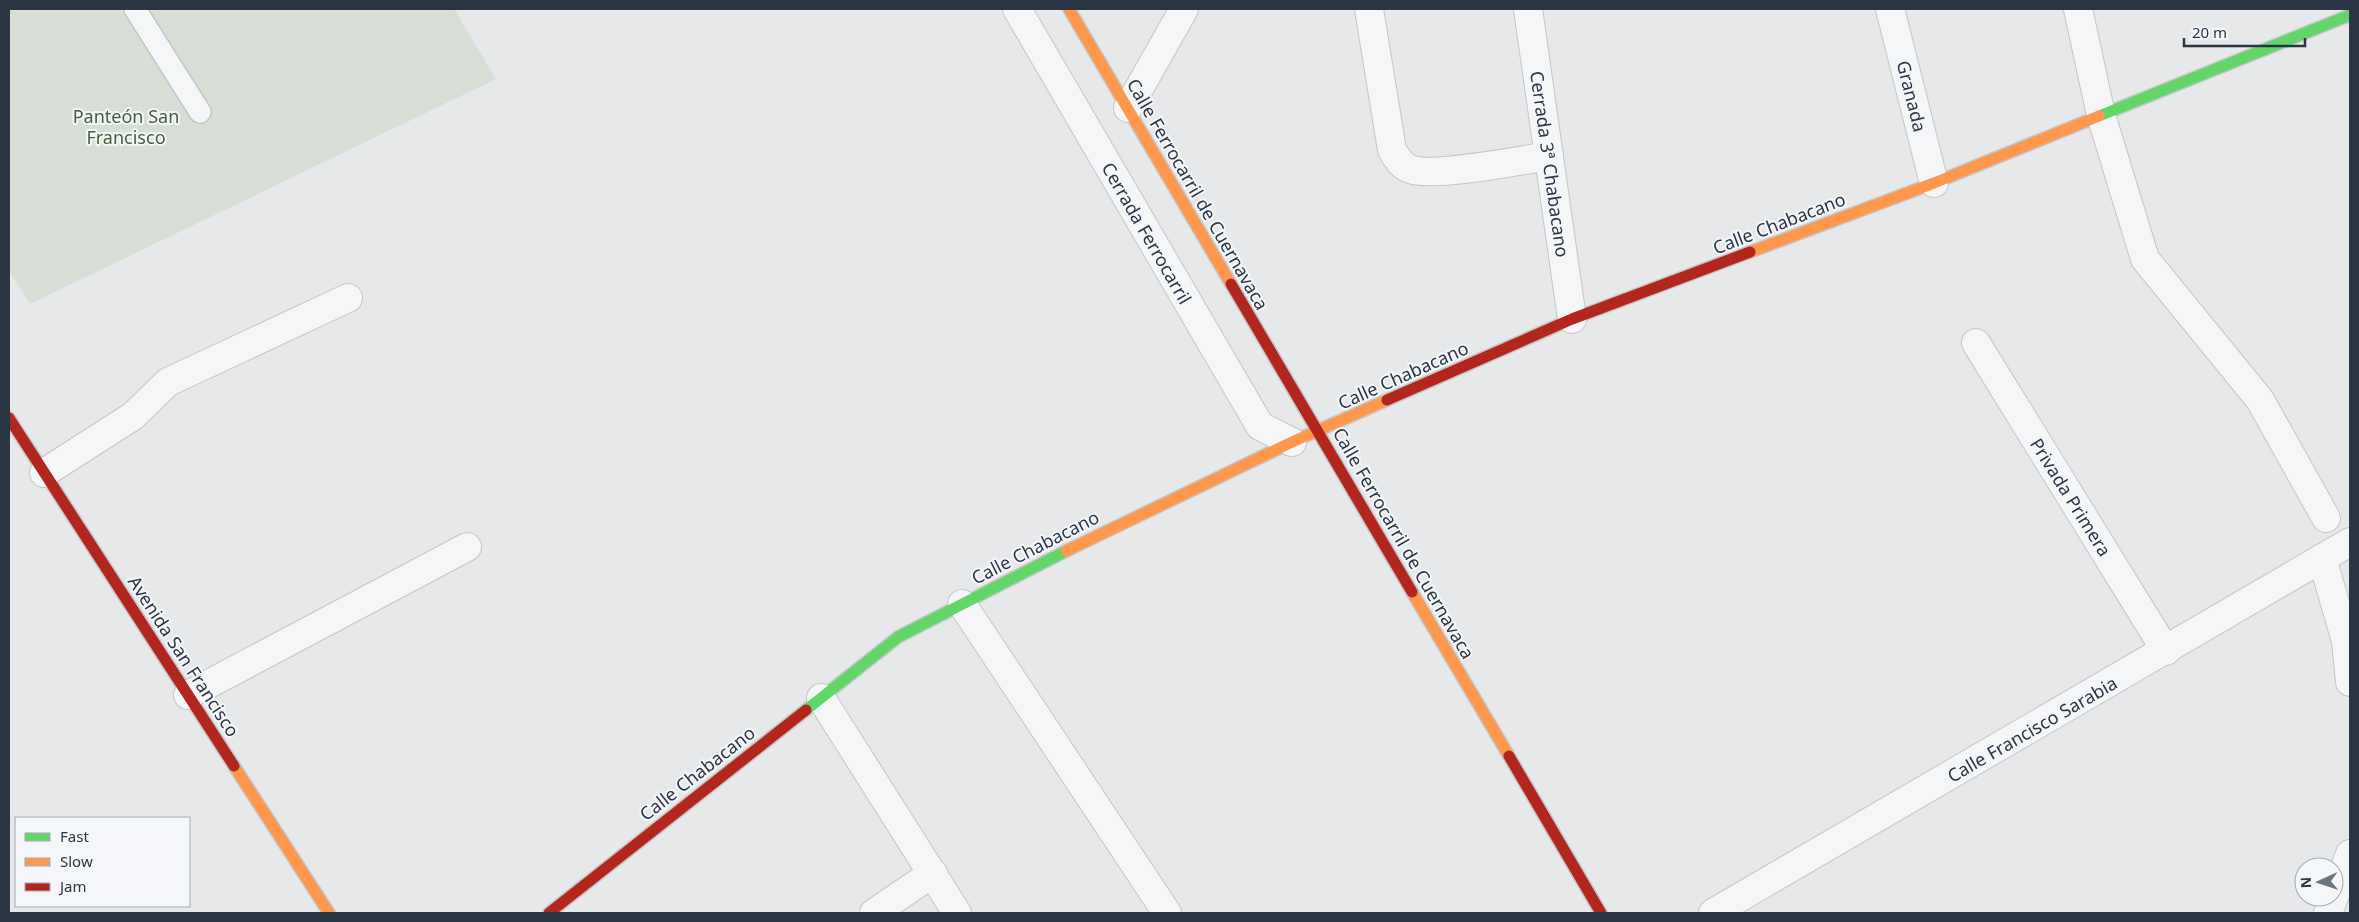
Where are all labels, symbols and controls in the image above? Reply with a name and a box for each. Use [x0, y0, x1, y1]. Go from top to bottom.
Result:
scale bar [2184, 15, 2305, 47]
text: 20 m [2192, 22, 2227, 42]
street label: Granada [1892, 58, 1932, 134]
street label: Cerrada 3ª Chabacano [1525, 69, 1575, 259]
street label: Calle Ferrocarril de Cuernavaca [1122, 74, 1274, 314]
park label: Panteón San Francisco [73, 104, 179, 149]
street label: Cerrada Ferrocarril [1097, 158, 1197, 308]
street label: Calle Chabacano [1709, 187, 1849, 259]
street label: Calle Chabacano [1334, 336, 1472, 414]
street label: Calle Ferrocarril de Cuernavaca [1328, 423, 1480, 663]
street label: Privada Primera [2025, 433, 2117, 561]
street label: Calle Chabacano [967, 505, 1103, 589]
street label: Avenida San Francisco [123, 571, 245, 741]
street label: Calle Francisco Sarabia [1943, 671, 2121, 787]
street label: Calle Chabacano [634, 720, 760, 826]
legend [15, 817, 190, 907]
text: Fast [60, 826, 89, 846]
text: Slow [60, 851, 93, 871]
north arrow [2294, 857, 2344, 907]
text: Jam [58, 876, 87, 896]
text: N [2296, 877, 2315, 889]

